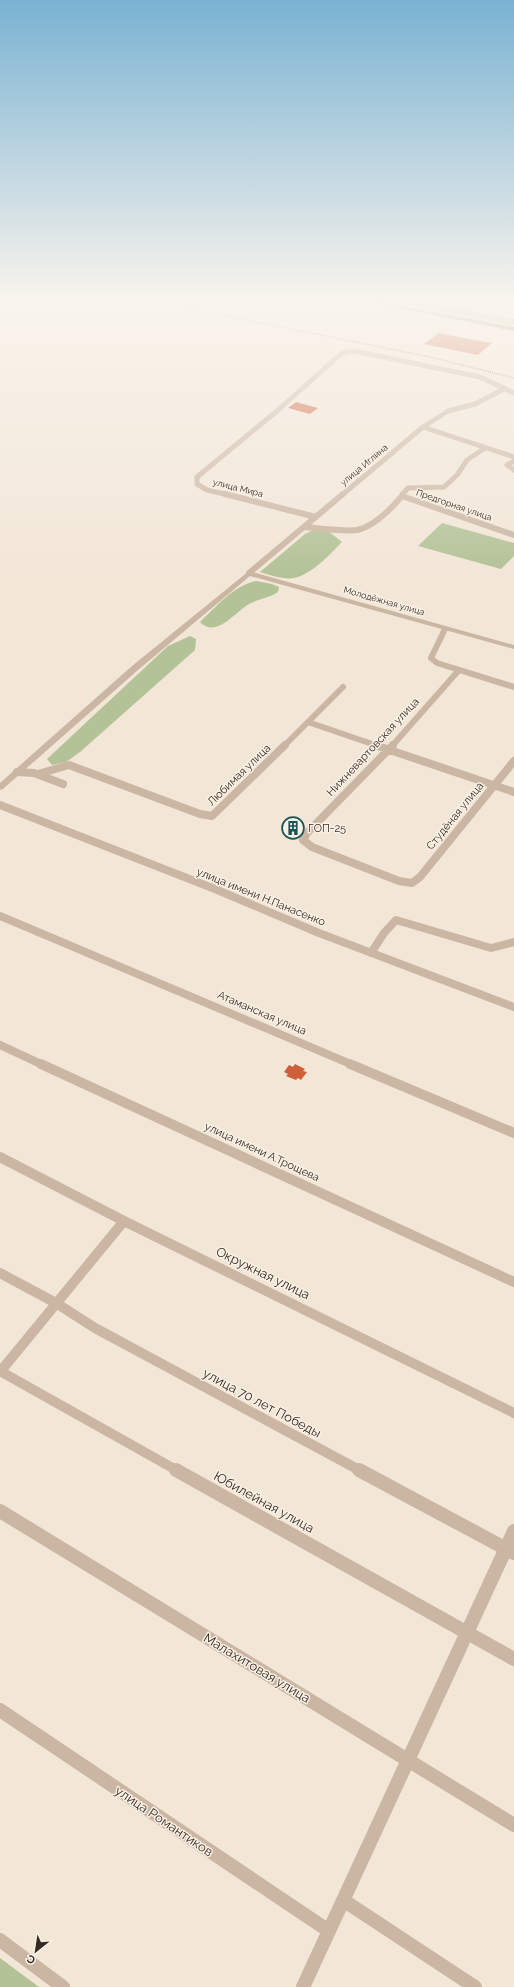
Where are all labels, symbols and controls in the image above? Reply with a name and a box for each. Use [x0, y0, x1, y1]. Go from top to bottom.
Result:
street label: улица Иглина [338, 442, 390, 488]
street label: улица Мира [212, 477, 264, 499]
street label: Предгорная улица [415, 487, 493, 523]
street label: Молодёжная улица [342, 585, 426, 617]
street label: Нижневартовская улица [324, 695, 422, 799]
street label: Любимая улица [205, 742, 273, 808]
street label: Студёная улица [424, 780, 486, 852]
building icon: ГОП-25 [280, 815, 306, 841]
place label: ГОП-25 [308, 822, 346, 835]
street label: улица имени Н.Панасенко [195, 865, 328, 929]
street label: Атаманская улица [216, 988, 308, 1038]
street label: улица имени А.Трощева [202, 1120, 322, 1184]
street label: Окружная улица [214, 1244, 312, 1302]
street label: улица 70 лет Победы [200, 1365, 324, 1441]
street label: Юбилейная улица [211, 1468, 317, 1536]
street label: Малахитовая улица [201, 1630, 313, 1706]
street label: улица Романтиков [112, 1783, 216, 1859]
north arrow [16, 1931, 56, 1971]
text: С [24, 1951, 38, 1967]

